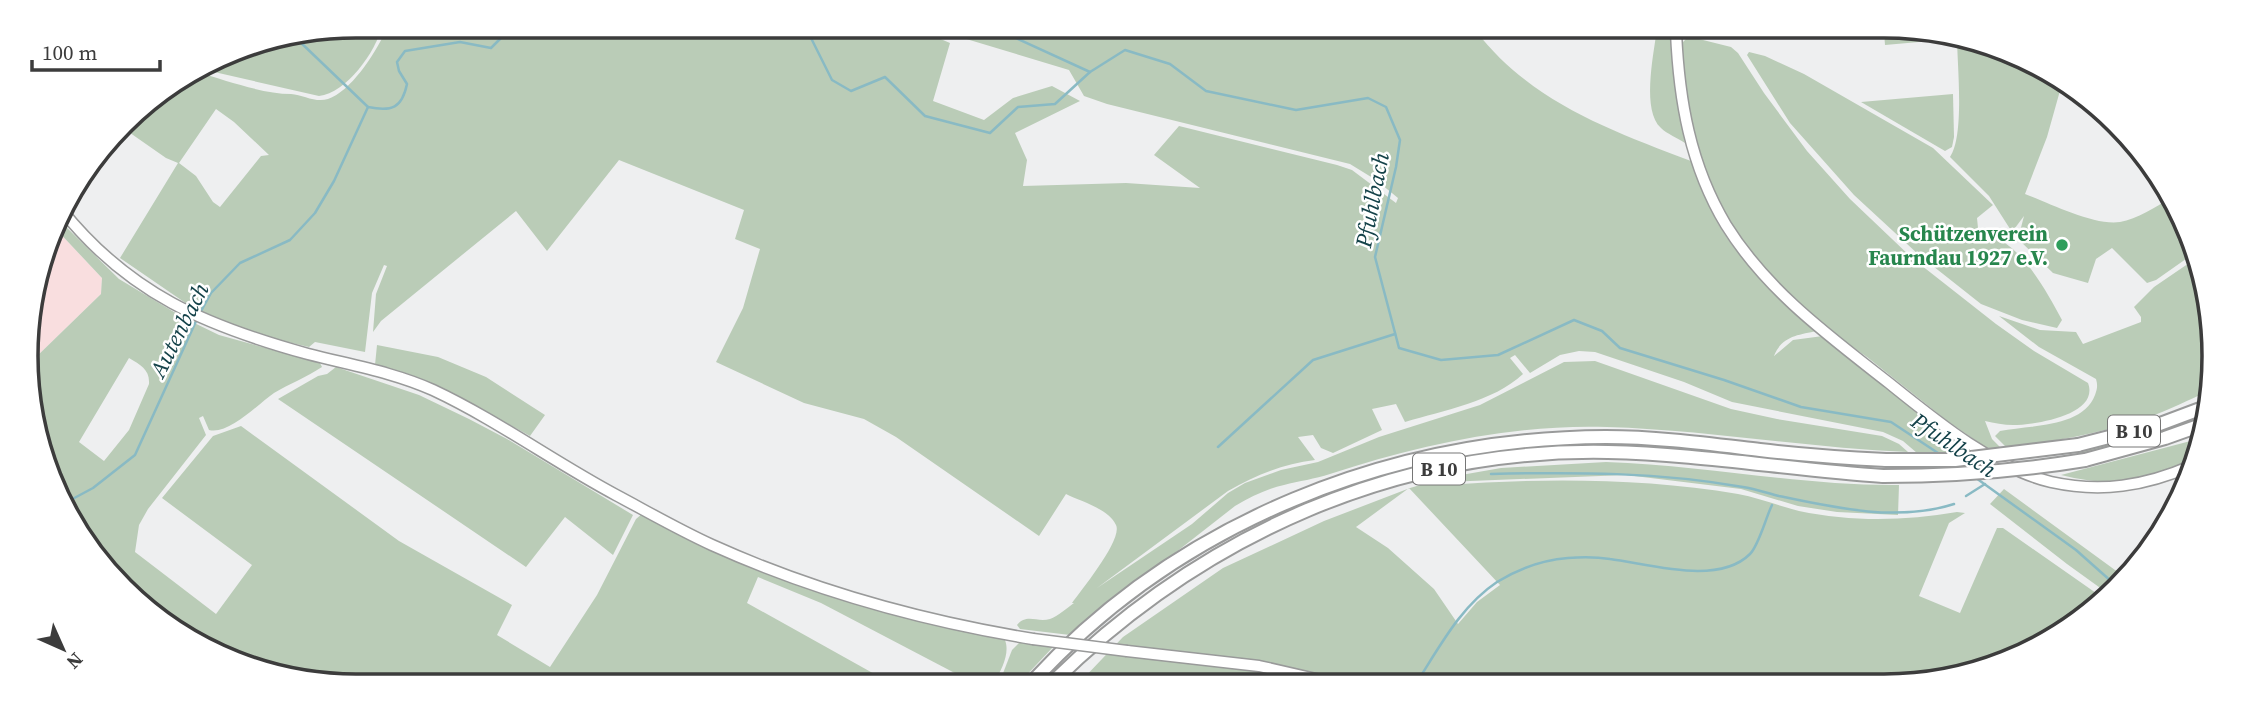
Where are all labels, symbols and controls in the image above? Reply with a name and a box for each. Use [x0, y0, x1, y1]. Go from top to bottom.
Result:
scale bar [32, 28, 159, 72]
text: 100 m [42, 38, 97, 67]
water label: Pfuhlbach [1347, 149, 1397, 251]
place label: Schützenverein Faurndau 1927 e.V. [1868, 219, 2048, 272]
marker: Schützenverein Faurndau 1927 e.V. [2054, 237, 2070, 253]
water label: Autenbach [141, 277, 217, 385]
water label: Pfuhlbach [1904, 404, 2003, 485]
road number: B 10 [2108, 416, 2160, 446]
road number: B 10 [1413, 454, 1465, 484]
north arrow [28, 614, 98, 684]
text: N [61, 647, 89, 675]

